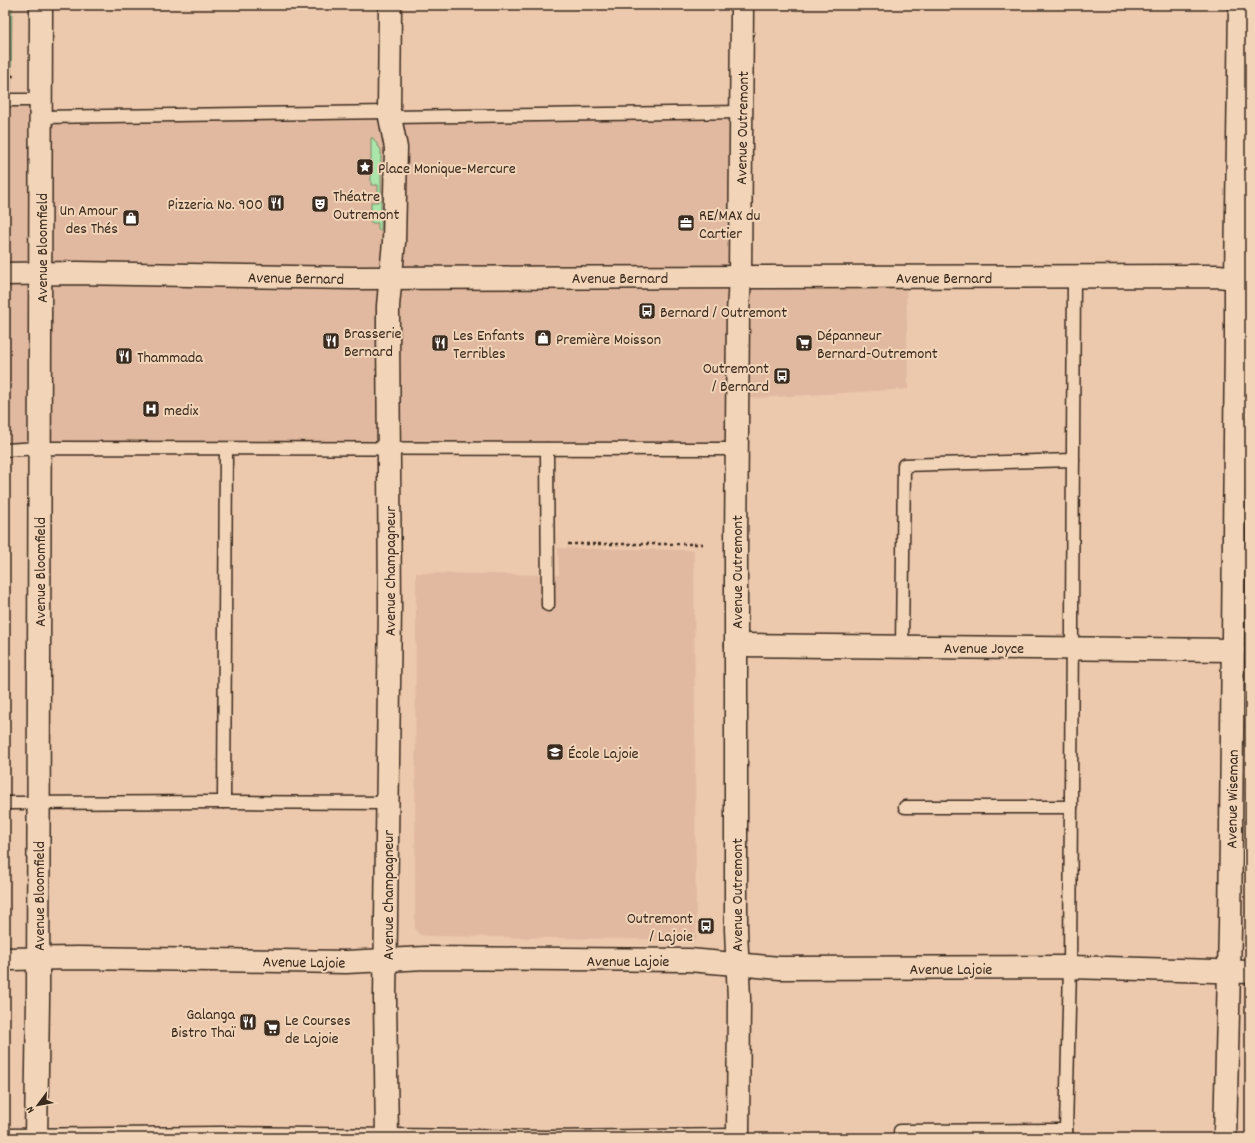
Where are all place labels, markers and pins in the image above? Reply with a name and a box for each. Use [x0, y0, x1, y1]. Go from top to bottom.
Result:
place icon: Place Monique-Mercure [355, 157, 375, 177]
place label: Place Monique-Mercure [378, 158, 516, 181]
place label: Théatre Outremont [333, 186, 399, 227]
restaurant icon: Pizzeria No. 900 [266, 193, 286, 213]
place label: Pizzeria No. 900 [167, 194, 263, 217]
theatre icon: Théatre Outremont [310, 194, 330, 214]
place label: Un Amour des Thés [60, 200, 118, 241]
place label: RE/MAX du Cartier [699, 205, 761, 246]
shop icon: Un Amour des Thés [121, 208, 141, 228]
office icon: RE/MAX du Cartier [676, 213, 696, 233]
bus stop icon: Bernard / Outremont [637, 301, 657, 321]
place label: Bernard / Outremont [660, 302, 787, 325]
place label: Brasserie Bernard [344, 323, 401, 364]
place label: Les Enfants Terribles [453, 325, 525, 366]
place label: Dépanneur Bernard-Outremont [817, 325, 938, 366]
shop icon: Première Moisson [533, 328, 553, 348]
place label: Première Moisson [556, 329, 661, 352]
restaurant icon: Brasserie Bernard [321, 331, 341, 351]
restaurant icon: Les Enfants Terribles [430, 333, 450, 353]
supermarket icon: Dépanneur Bernard-Outremont [794, 333, 814, 353]
restaurant icon: Thammada [114, 346, 134, 366]
place label: Thammada [137, 347, 203, 370]
place label: Outremont / Bernard [703, 358, 769, 399]
bus stop icon: Outremont / Bernard [772, 366, 792, 386]
hospital icon: medix [141, 399, 161, 419]
place label: medix [164, 400, 198, 423]
school or university icon: École Lajoie [545, 742, 565, 762]
place label: École Lajoie [568, 743, 639, 766]
place label: Outremont / Lajoie [627, 908, 693, 949]
bus stop icon: Outremont / Lajoie [696, 916, 716, 936]
place label: Galanga Bistro Thaï [171, 1004, 236, 1045]
place label: Le Courses de Lajoie [285, 1010, 351, 1051]
restaurant icon: Galanga Bistro Thaï [238, 1012, 258, 1032]
supermarket icon: Le Courses de Lajoie [262, 1018, 282, 1038]

